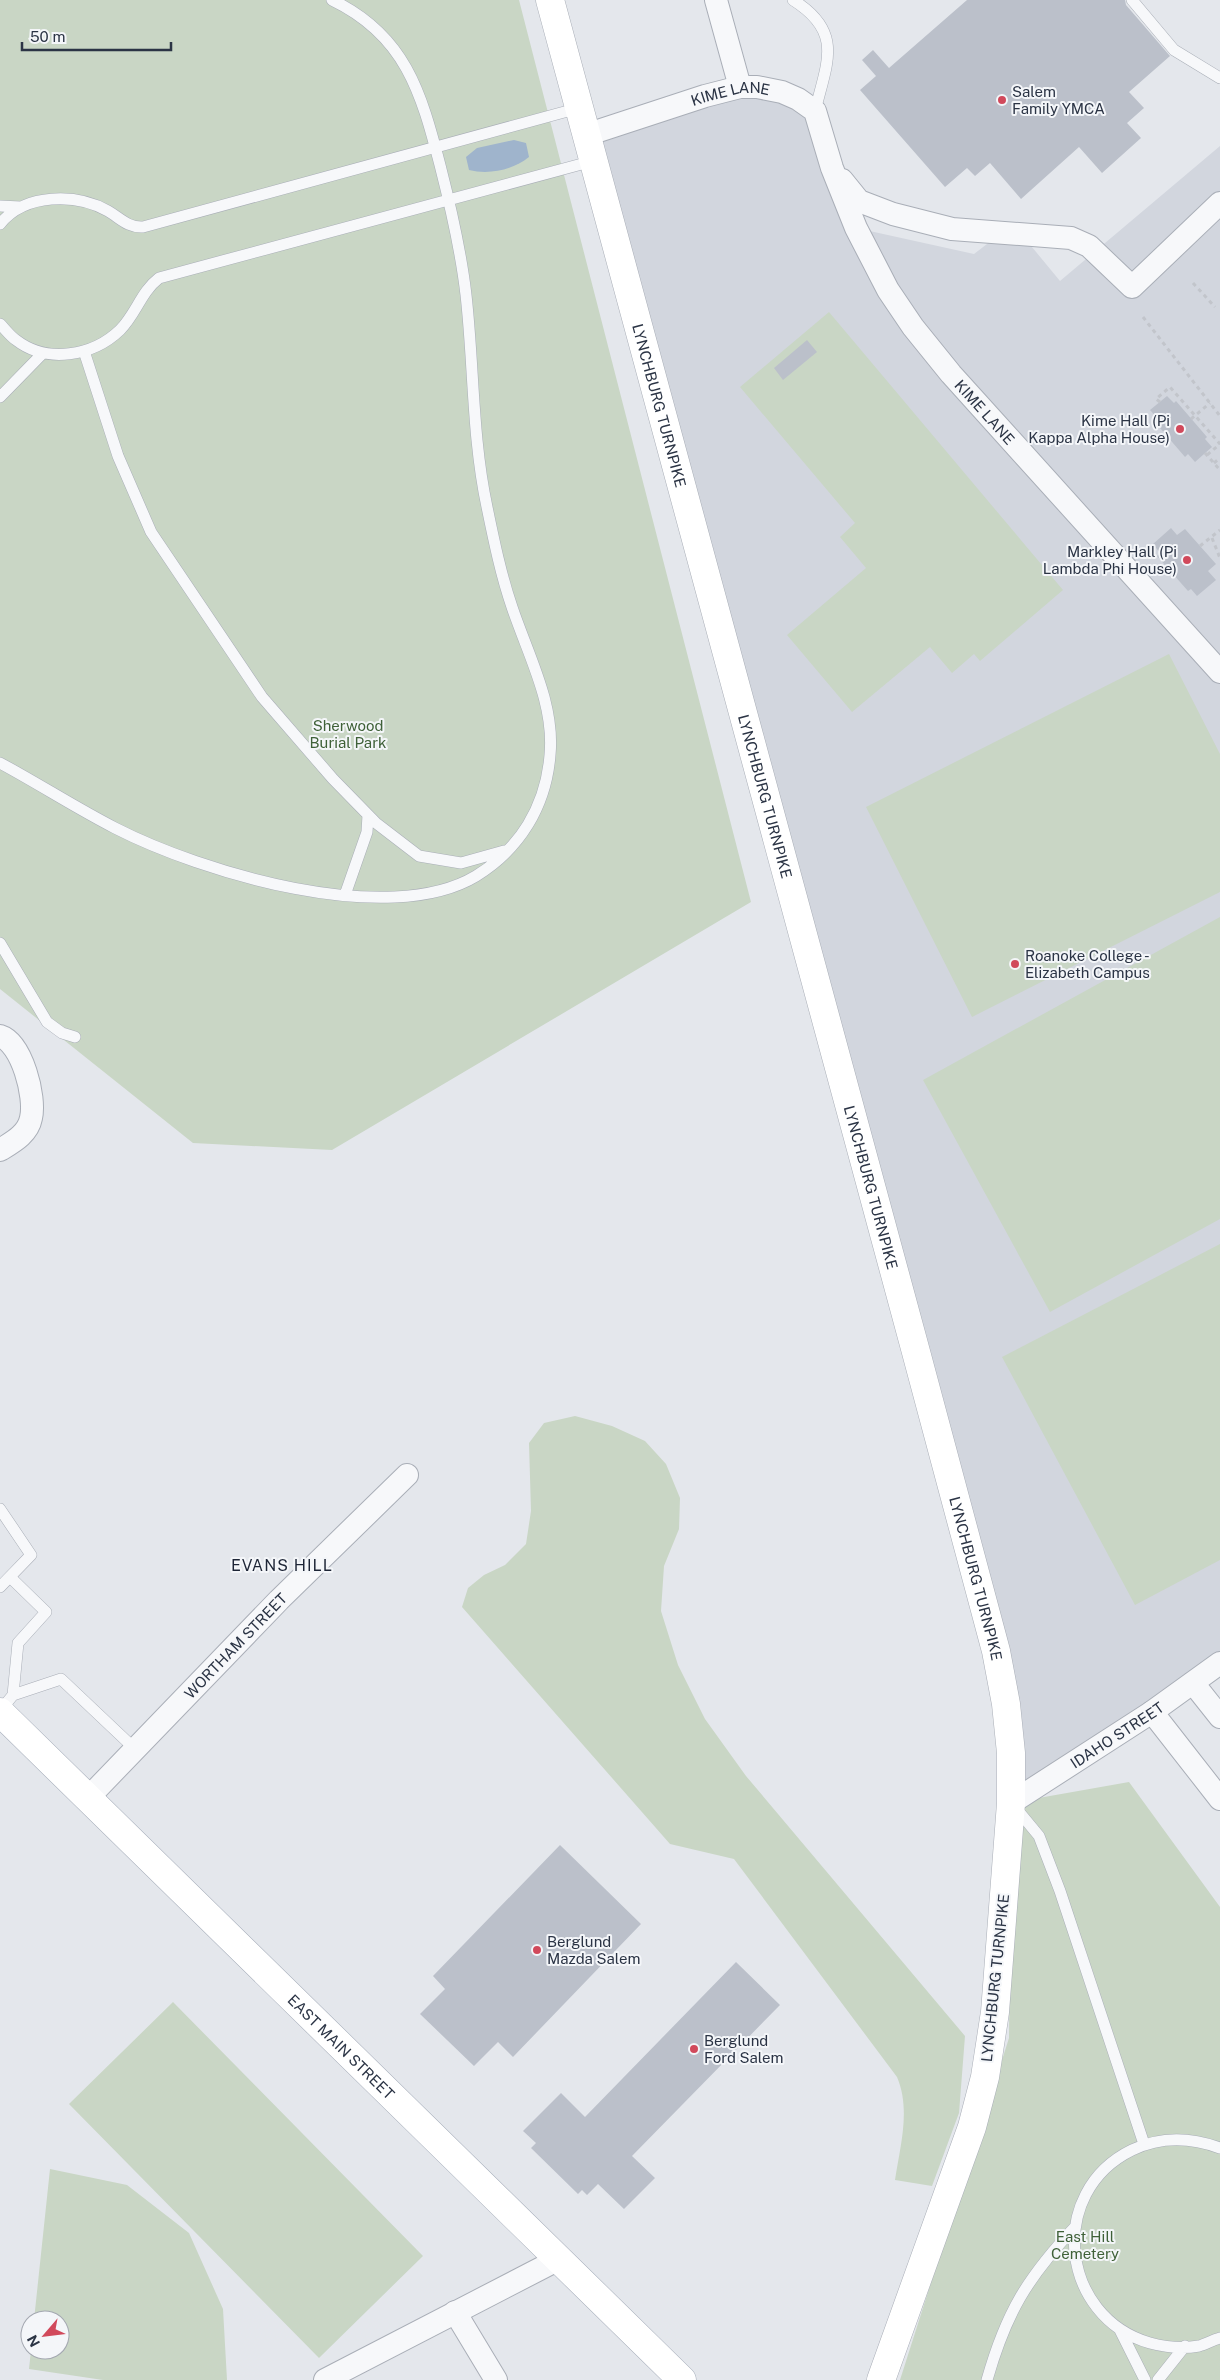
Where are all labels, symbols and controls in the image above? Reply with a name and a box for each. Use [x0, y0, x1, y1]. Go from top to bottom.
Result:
scale bar [22, 20, 171, 52]
text: 50 m [30, 28, 65, 45]
street label: KIME LANE [688, 79, 772, 109]
place label: Salem Family YMCA [1012, 83, 1105, 117]
marker: Salem Family YMCA [996, 94, 1008, 106]
street label: LYNCHBURG TURNPIKE [629, 322, 690, 489]
street label: KIME LANE [952, 376, 1019, 448]
place label: Kime Hall (Pi Kappa Alpha House) [1028, 412, 1170, 446]
marker: Kime Hall (Pi Kappa Alpha House) [1174, 423, 1186, 435]
place label: Markley Hall (Pi Lambda Phi House) [1043, 543, 1177, 577]
marker: Markley Hall (Pi Lambda Phi House) [1181, 554, 1193, 566]
street label: LYNCHBURG TURNPIKE [735, 713, 796, 880]
park label: Sherwood Burial Park [310, 717, 386, 751]
place label: Roanoke College - Elizabeth Campus [1025, 947, 1150, 981]
marker: Roanoke College - Elizabeth Campus [1009, 958, 1021, 970]
street label: LYNCHBURG TURNPIKE [841, 1103, 902, 1271]
street label: LYNCHBURG TURNPIKE [947, 1495, 1006, 1662]
district label: EVANS HILL [231, 1556, 333, 1575]
street label: WORTHAM STREET [181, 1589, 290, 1702]
street label: IDAHO STREET [1067, 1698, 1167, 1771]
street label: LYNCHBURG TURNPIKE [978, 1893, 1012, 2063]
place label: Berglund Mazda Salem [547, 1933, 640, 1967]
marker: Berglund Mazda Salem [531, 1944, 543, 1956]
street label: EAST MAIN STREET [285, 1991, 398, 2102]
place label: Berglund Ford Salem [704, 2032, 783, 2066]
marker: Berglund Ford Salem [688, 2043, 700, 2055]
park label: East Hill Cemetery [1051, 2228, 1119, 2262]
north arrow [20, 2310, 70, 2360]
text: N [24, 2333, 43, 2350]

